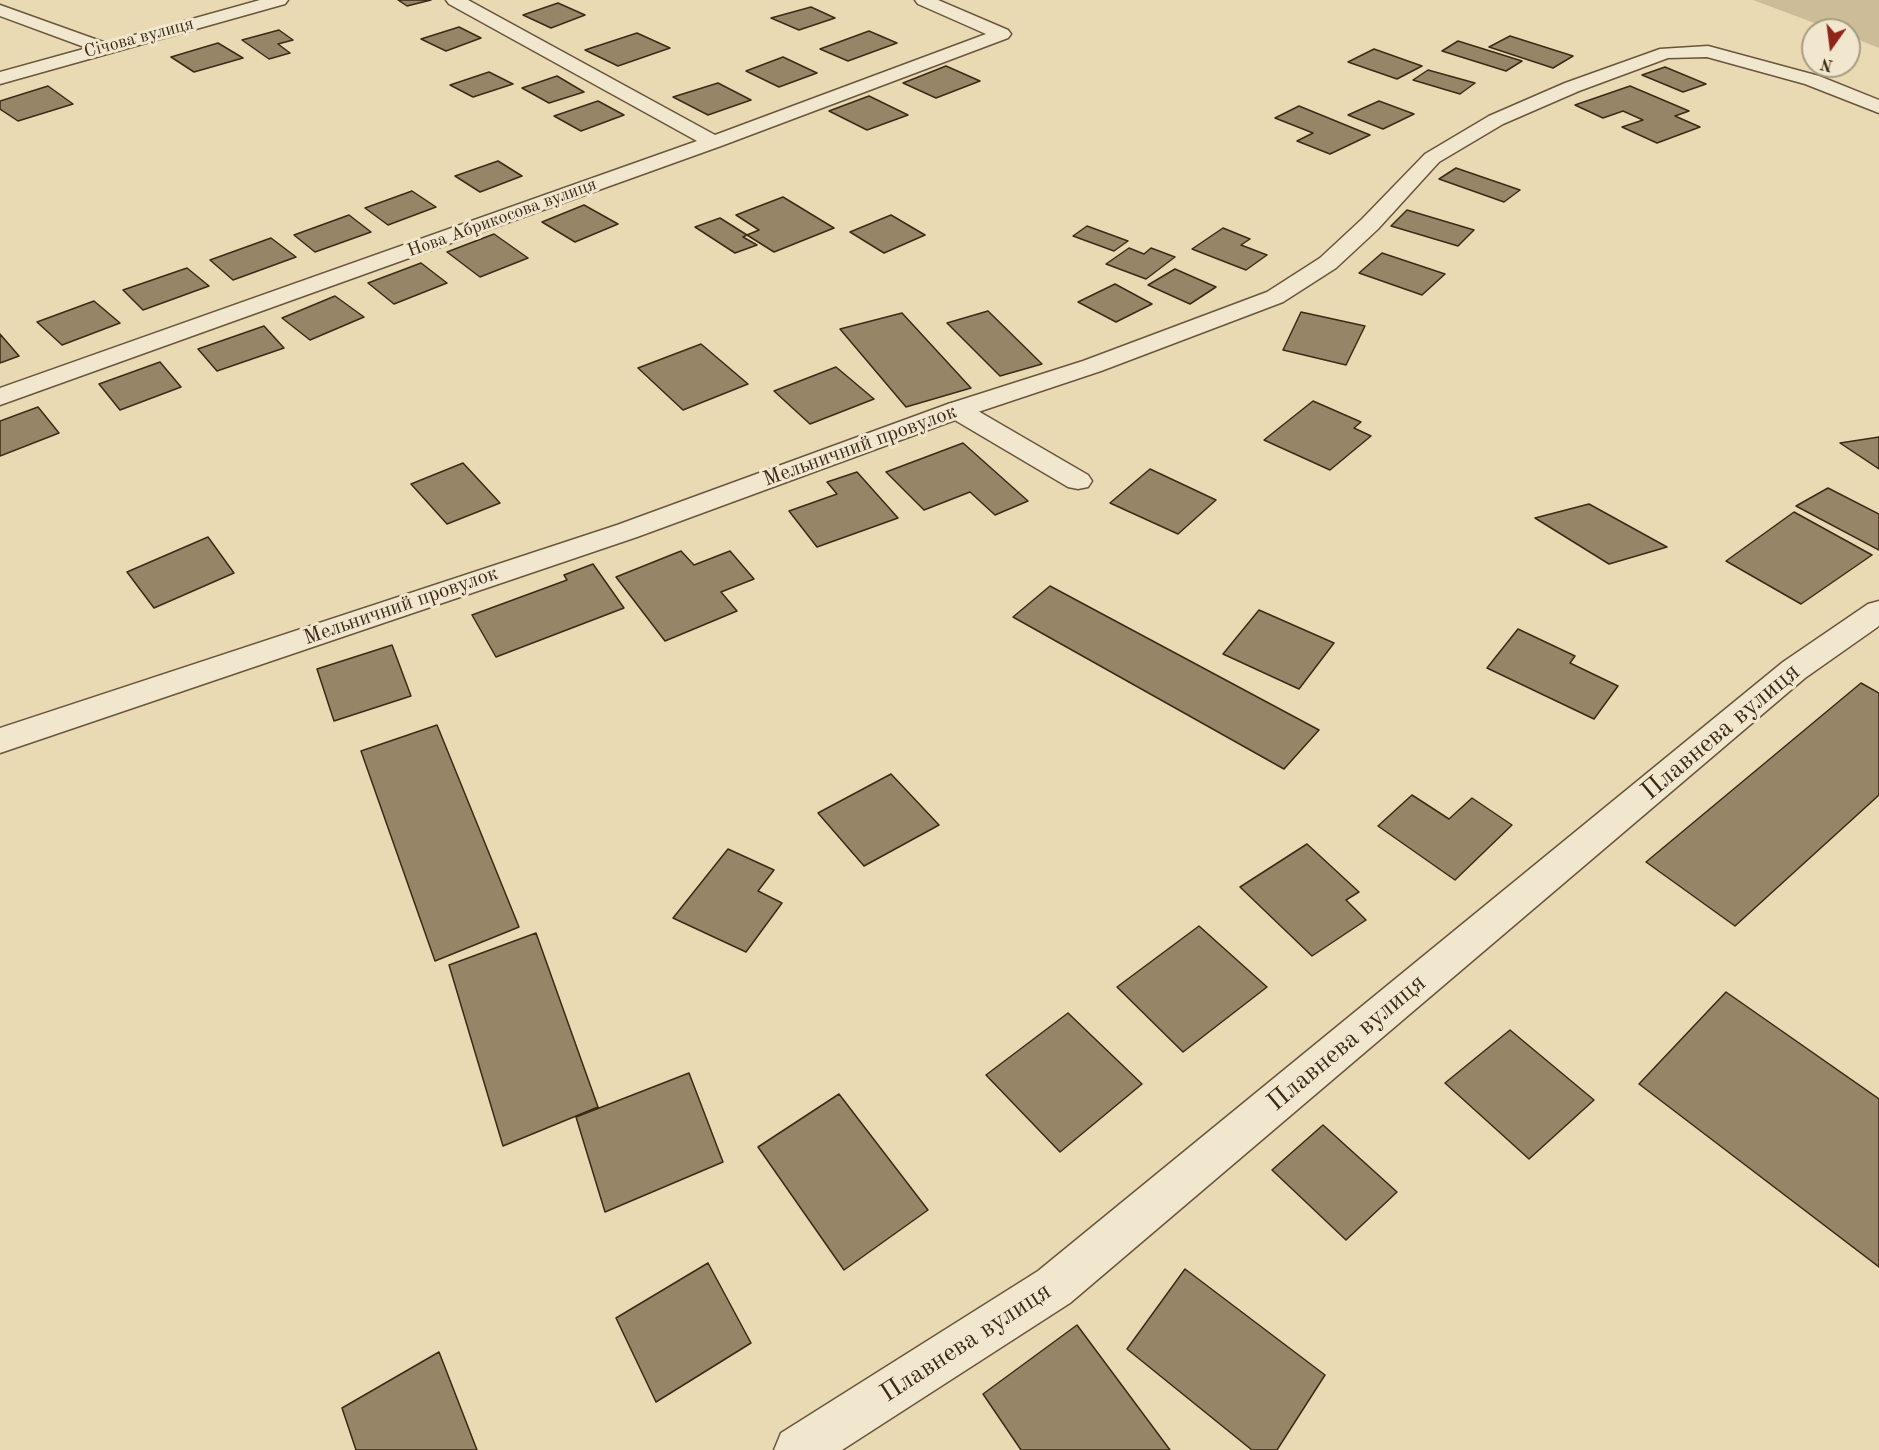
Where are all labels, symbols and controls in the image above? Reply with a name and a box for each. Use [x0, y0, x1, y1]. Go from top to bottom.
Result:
street label: Січова вулиця [82, 13, 196, 63]
north arrow [1801, 18, 1861, 78]
text: N [1819, 54, 1835, 73]
street label: Нова Абрикосова вулиця [404, 174, 600, 262]
street label: Мельничний провулок [760, 399, 960, 493]
street label: Мельничний провулок [300, 561, 502, 651]
street label: Плавнева вулиця [1635, 657, 1807, 807]
street label: Плавнева вулиця [1261, 968, 1433, 1118]
street label: Плавнева вулиця [875, 1276, 1057, 1410]

